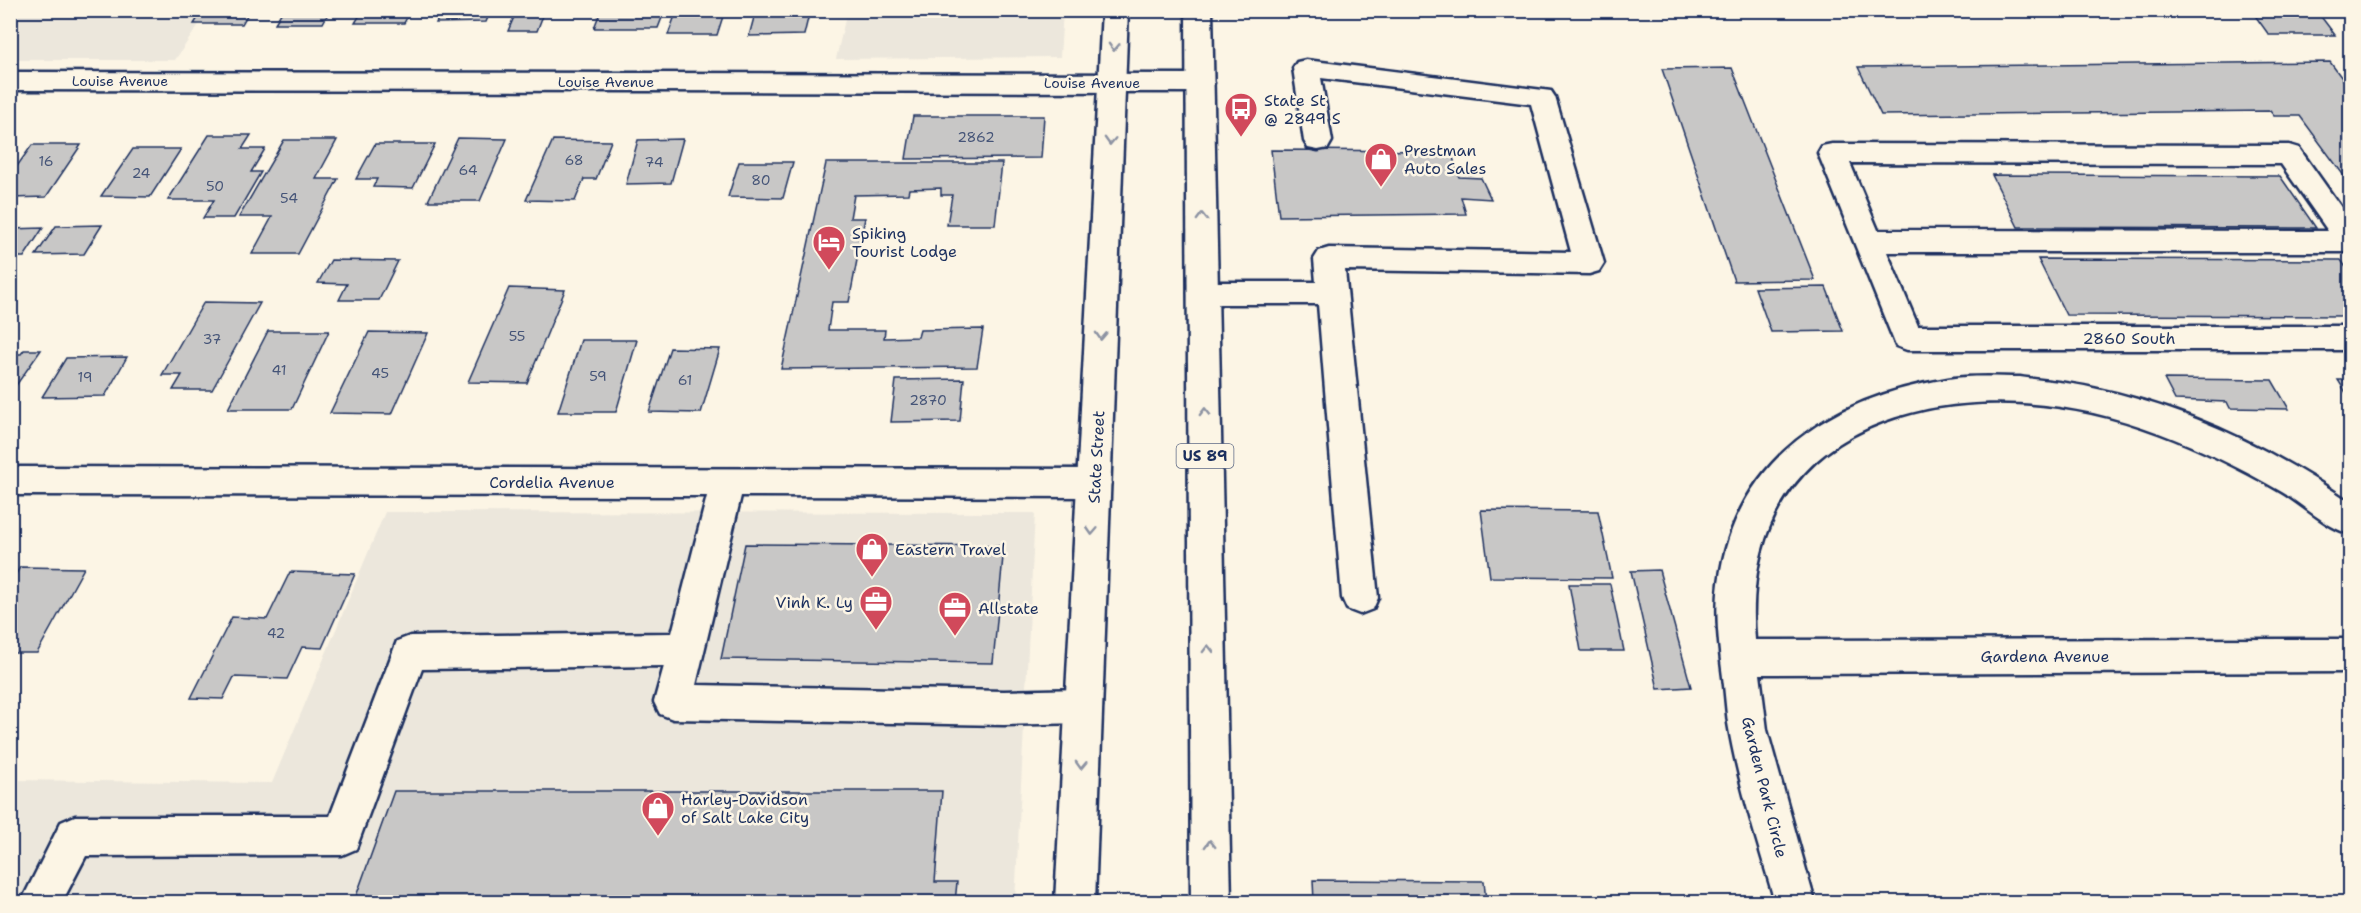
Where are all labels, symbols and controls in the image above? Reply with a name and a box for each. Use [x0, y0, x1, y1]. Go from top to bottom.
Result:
one-way arrow [1107, 42, 1120, 51]
street label: Louise Avenue [72, 72, 168, 90]
street label: Louise Avenue [558, 73, 654, 91]
street label: Louise Avenue [1044, 74, 1140, 92]
place label: State St @ 2849 S [1264, 90, 1341, 129]
bus stop icon: State St @ 2849 S [1223, 91, 1259, 138]
house number: 2862 [957, 128, 995, 146]
one-way arrow [1103, 137, 1116, 146]
place label: Prestman Auto Sales [1404, 140, 1486, 179]
shop icon: Prestman Auto Sales [1363, 141, 1399, 188]
house number: 68 [564, 151, 584, 169]
house number: 16 [38, 152, 54, 170]
house number: 74 [645, 153, 664, 171]
house number: 64 [458, 161, 478, 179]
house number: 24 [132, 164, 151, 182]
house number: 80 [751, 171, 771, 189]
house number: 50 [206, 177, 224, 195]
house number: 54 [280, 189, 298, 207]
one-way arrow [1196, 213, 1208, 222]
place label: Spiking Tourist Lodge [852, 223, 957, 262]
hotel icon: Spiking Tourist Lodge [811, 224, 847, 271]
house number: 55 [509, 327, 525, 345]
street label: 2860 South [2082, 328, 2176, 349]
house number: 37 [203, 330, 221, 348]
one-way arrow [1095, 331, 1108, 340]
house number: 41 [272, 361, 286, 379]
house number: 45 [371, 364, 389, 382]
house number: 59 [589, 367, 607, 385]
house number: 19 [77, 368, 93, 386]
house number: 61 [678, 371, 692, 389]
house number: 2870 [909, 391, 947, 409]
one-way arrow [1198, 408, 1211, 417]
street label: State Street [1084, 410, 1109, 504]
road number: US 89 [1176, 444, 1234, 468]
street label: Cordelia Avenue [489, 472, 615, 493]
one-way arrow [1086, 526, 1099, 535]
shop icon: Eastern Travel [854, 531, 890, 578]
place label: Eastern Travel [895, 539, 1006, 560]
office icon: Vinh K. Ly [858, 584, 894, 631]
office icon: Allstate [937, 590, 973, 637]
place label: Vinh K. Ly [776, 592, 853, 613]
place label: Allstate [978, 598, 1039, 619]
house number: 42 [267, 624, 285, 642]
one-way arrow [1202, 645, 1214, 654]
street label: Gardena Avenue [1980, 646, 2110, 667]
street label: Garden Park Circle [1737, 714, 1792, 860]
one-way arrow [1074, 760, 1087, 769]
place label: Harley-Davidson of Salt Lake City [681, 789, 809, 828]
shop icon: Harley-Davidson of Salt Lake City [640, 790, 676, 837]
one-way arrow [1204, 840, 1216, 849]

